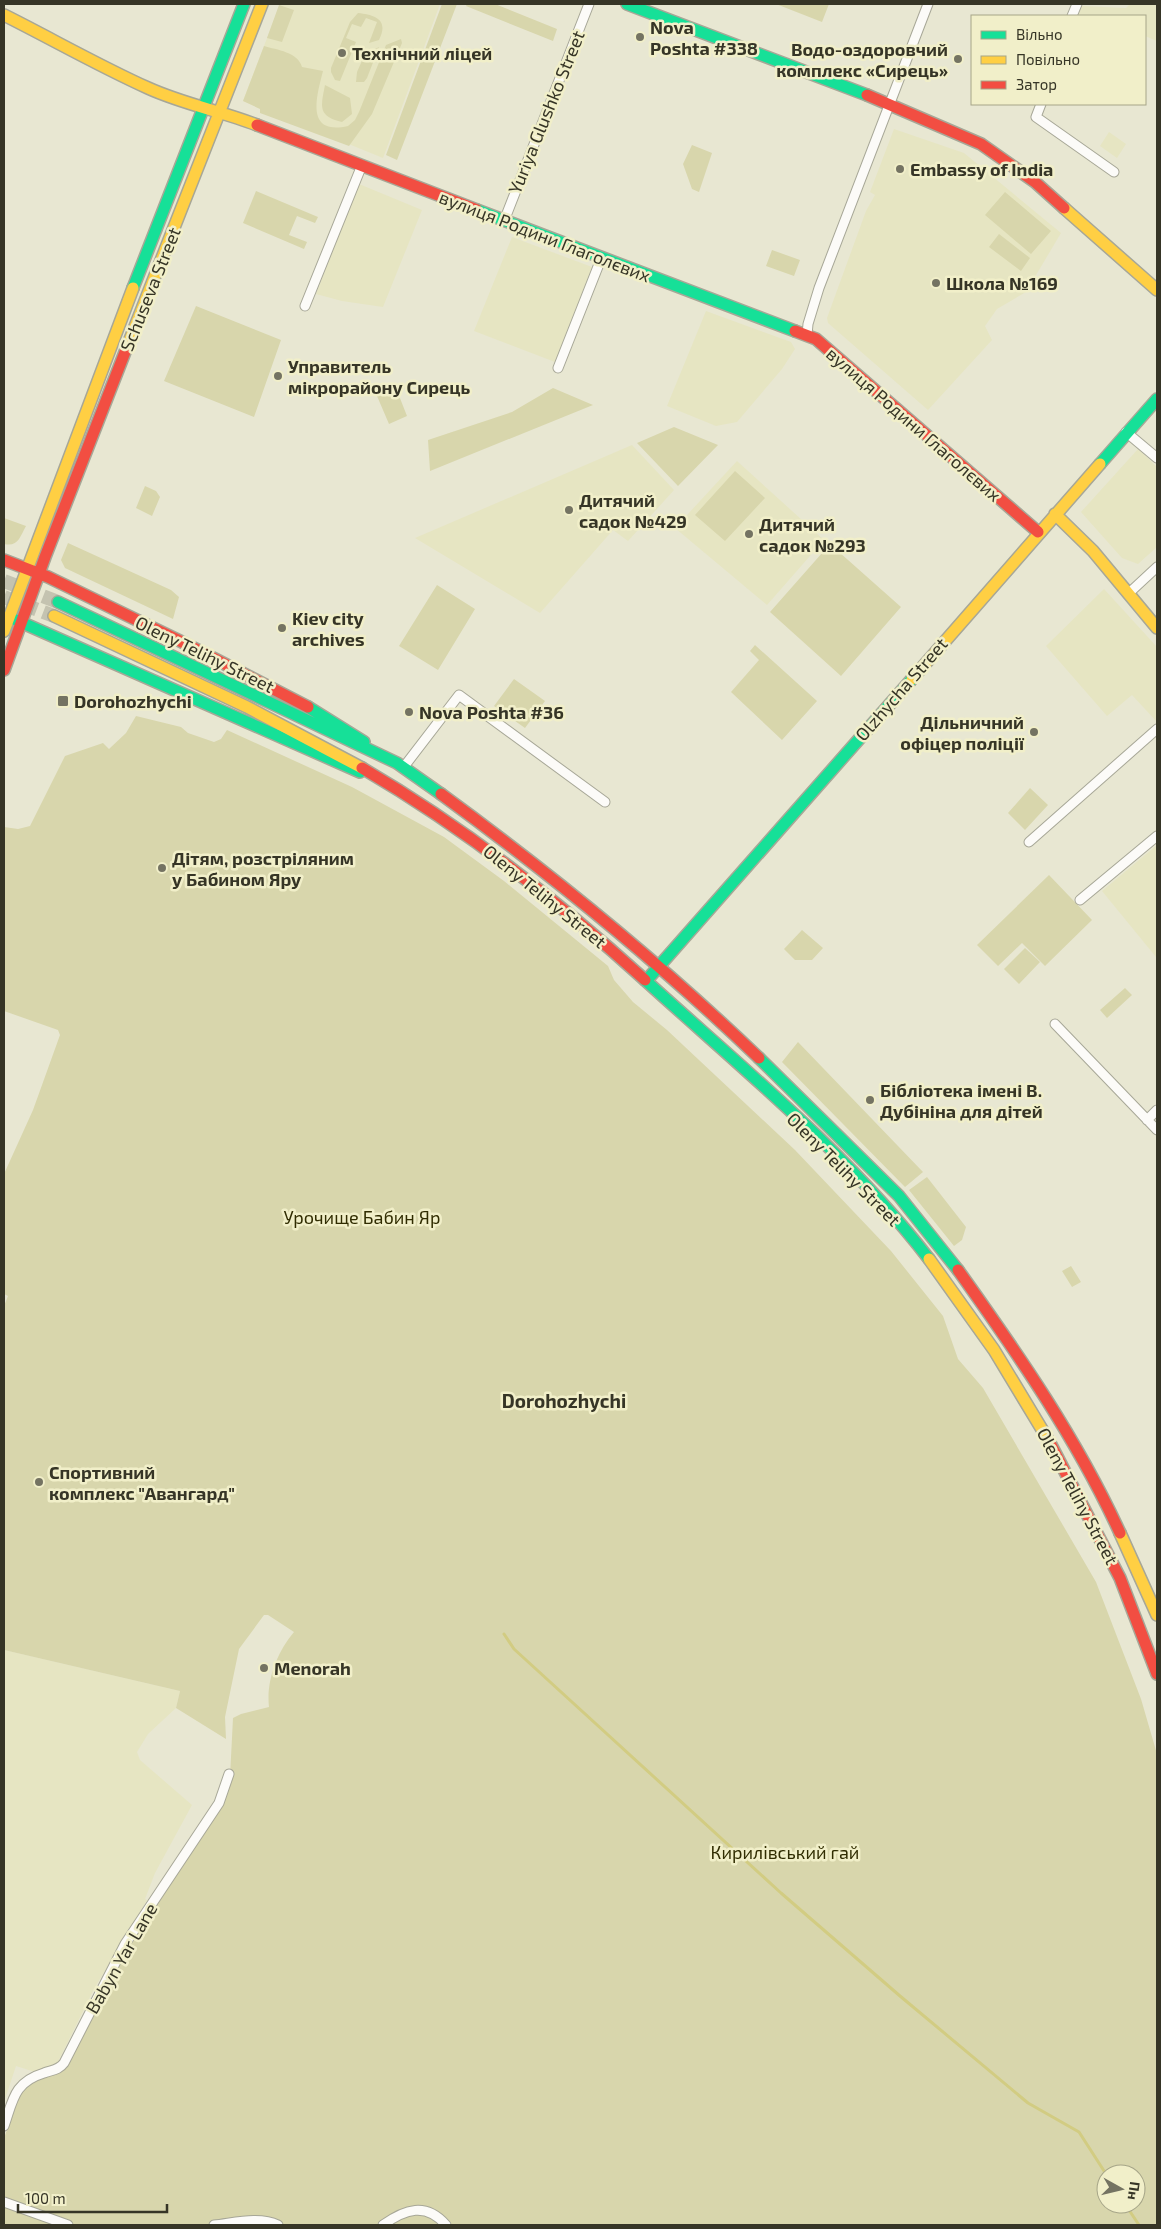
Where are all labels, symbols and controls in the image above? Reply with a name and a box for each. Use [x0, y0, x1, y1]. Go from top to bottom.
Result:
legend [971, 15, 1146, 105]
place label: Nova Poshta #338 [650, 16, 758, 59]
text: Вільно [1016, 25, 1063, 43]
street label: Yuriya Glushko Street [503, 27, 589, 197]
marker: Nova Poshta #338 [634, 31, 646, 43]
place label: Водо-оздоровчий комплекс «Сирець» [776, 38, 948, 81]
place label: Технічний ліцей [352, 42, 492, 64]
marker: Технічний ліцей [336, 47, 348, 59]
text: Повільно [1016, 50, 1080, 68]
marker: Водо-оздоровчий комплекс «Сирець» [952, 53, 964, 65]
text: Затор [1016, 75, 1057, 93]
place label: Embassy of India [910, 158, 1053, 180]
marker: Embassy of India [894, 163, 906, 175]
street label: вулиця Родини Глаголєвих [436, 186, 654, 287]
street label: Schuseva Street [115, 224, 185, 354]
place label: Школа №169 [946, 272, 1058, 294]
marker: Школа №169 [930, 277, 942, 289]
street label: вулиця Родини Глаголєвих [822, 342, 1006, 506]
place label: Управитель мікрорайону Сирець [288, 355, 470, 398]
marker: Управитель мікрорайону Сирець [272, 370, 284, 382]
place label: Дитячий садок №429 [579, 489, 687, 532]
marker: Дитячий садок №429 [563, 504, 575, 516]
place label: Дитячий садок №293 [759, 513, 866, 556]
marker: Дитячий садок №293 [743, 528, 755, 540]
place label: Kiev city archives [292, 607, 365, 650]
street label: Oleny Telihy Street [132, 611, 278, 697]
marker: Kiev city archives [276, 622, 288, 634]
street label: Olzhycha Street [850, 633, 952, 745]
place label: Dorohozhychi [74, 690, 192, 712]
marker: Dorohozhychi [56, 694, 70, 708]
place label: Nova Poshta #36 [419, 701, 564, 723]
marker: Nova Poshta #36 [403, 706, 415, 718]
place label: Дільничний офіцер поліції [900, 711, 1025, 754]
marker: Дільничний офіцер поліції [1028, 726, 1040, 738]
street label: Oleny Telihy Street [479, 840, 611, 952]
place label: Дітям, розстріляним у Бабином Яру [172, 847, 354, 890]
marker: Дітям, розстріляним у Бабином Яру [156, 862, 168, 874]
place label: Бібліотека імені В. Дубініна для дітей [880, 1079, 1043, 1122]
marker: Бібліотека імені В. Дубініна для дітей [864, 1094, 876, 1106]
street label: Oleny Telihy Street [783, 1108, 906, 1231]
park label: Урочище Бабин Яр [284, 1206, 440, 1228]
district label: Dorohozhychi [502, 1389, 626, 1413]
street label: Oleny Telihy Street [1033, 1424, 1123, 1568]
place label: Спортивний комплекс "Авангард" [49, 1461, 235, 1504]
marker: Спортивний комплекс "Авангард" [33, 1476, 45, 1488]
place label: Menorah [274, 1657, 351, 1679]
marker: Menorah [258, 1662, 270, 1674]
park label: Кирилівський гай [711, 1841, 859, 1863]
street label: Babyn Yar Lane [80, 1899, 162, 2017]
north arrow [1096, 2164, 1146, 2214]
text: Пн [1125, 2181, 1144, 2201]
scale bar [18, 2182, 166, 2214]
text: 100 m [25, 2189, 66, 2207]

